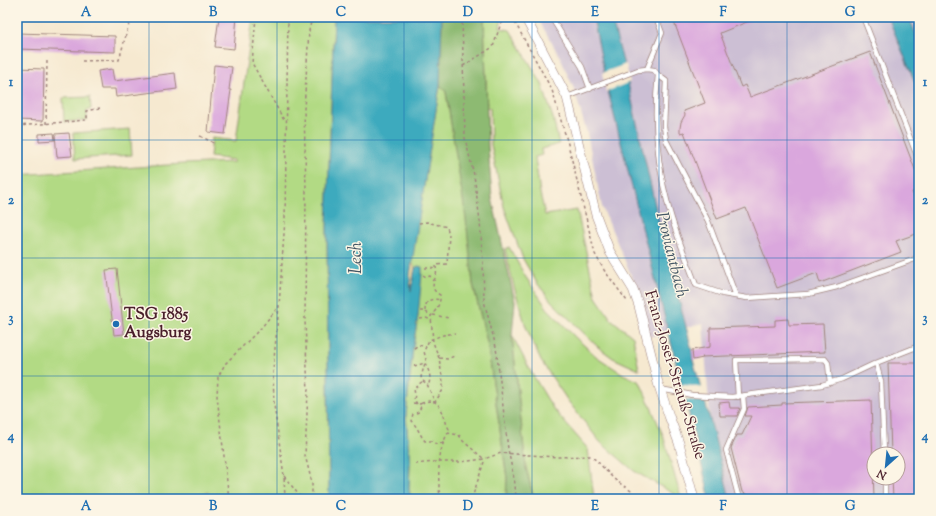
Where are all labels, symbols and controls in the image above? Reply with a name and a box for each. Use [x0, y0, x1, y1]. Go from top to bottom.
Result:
text: A [81, 4, 92, 22]
text: B [209, 4, 218, 22]
text: C [336, 4, 346, 22]
text: D [463, 4, 473, 22]
text: E [591, 4, 599, 22]
text: F [719, 4, 727, 22]
text: G [845, 4, 856, 22]
text: 1 [9, 74, 14, 92]
text: 1 [923, 74, 928, 92]
text: 2 [8, 192, 15, 210]
text: 2 [922, 192, 929, 210]
water label: Proviantbach [649, 210, 693, 301]
water label: Lech [345, 241, 369, 274]
street label: Franz-Josef-Strauß-Straße [637, 288, 711, 462]
place label: TSG 1885 Augsburg [124, 304, 192, 345]
text: 3 [8, 310, 14, 328]
text: 3 [922, 310, 928, 328]
marker: TSG 1885 Augsburg [111, 319, 121, 329]
text: 4 [7, 428, 15, 446]
text: 4 [921, 428, 929, 446]
north arrow [866, 446, 906, 486]
text: N [874, 465, 890, 484]
text: A [81, 498, 92, 516]
text: B [209, 498, 218, 516]
text: C [336, 498, 346, 516]
text: D [463, 498, 473, 516]
text: E [591, 498, 599, 516]
text: F [719, 498, 727, 516]
text: G [845, 498, 856, 516]

